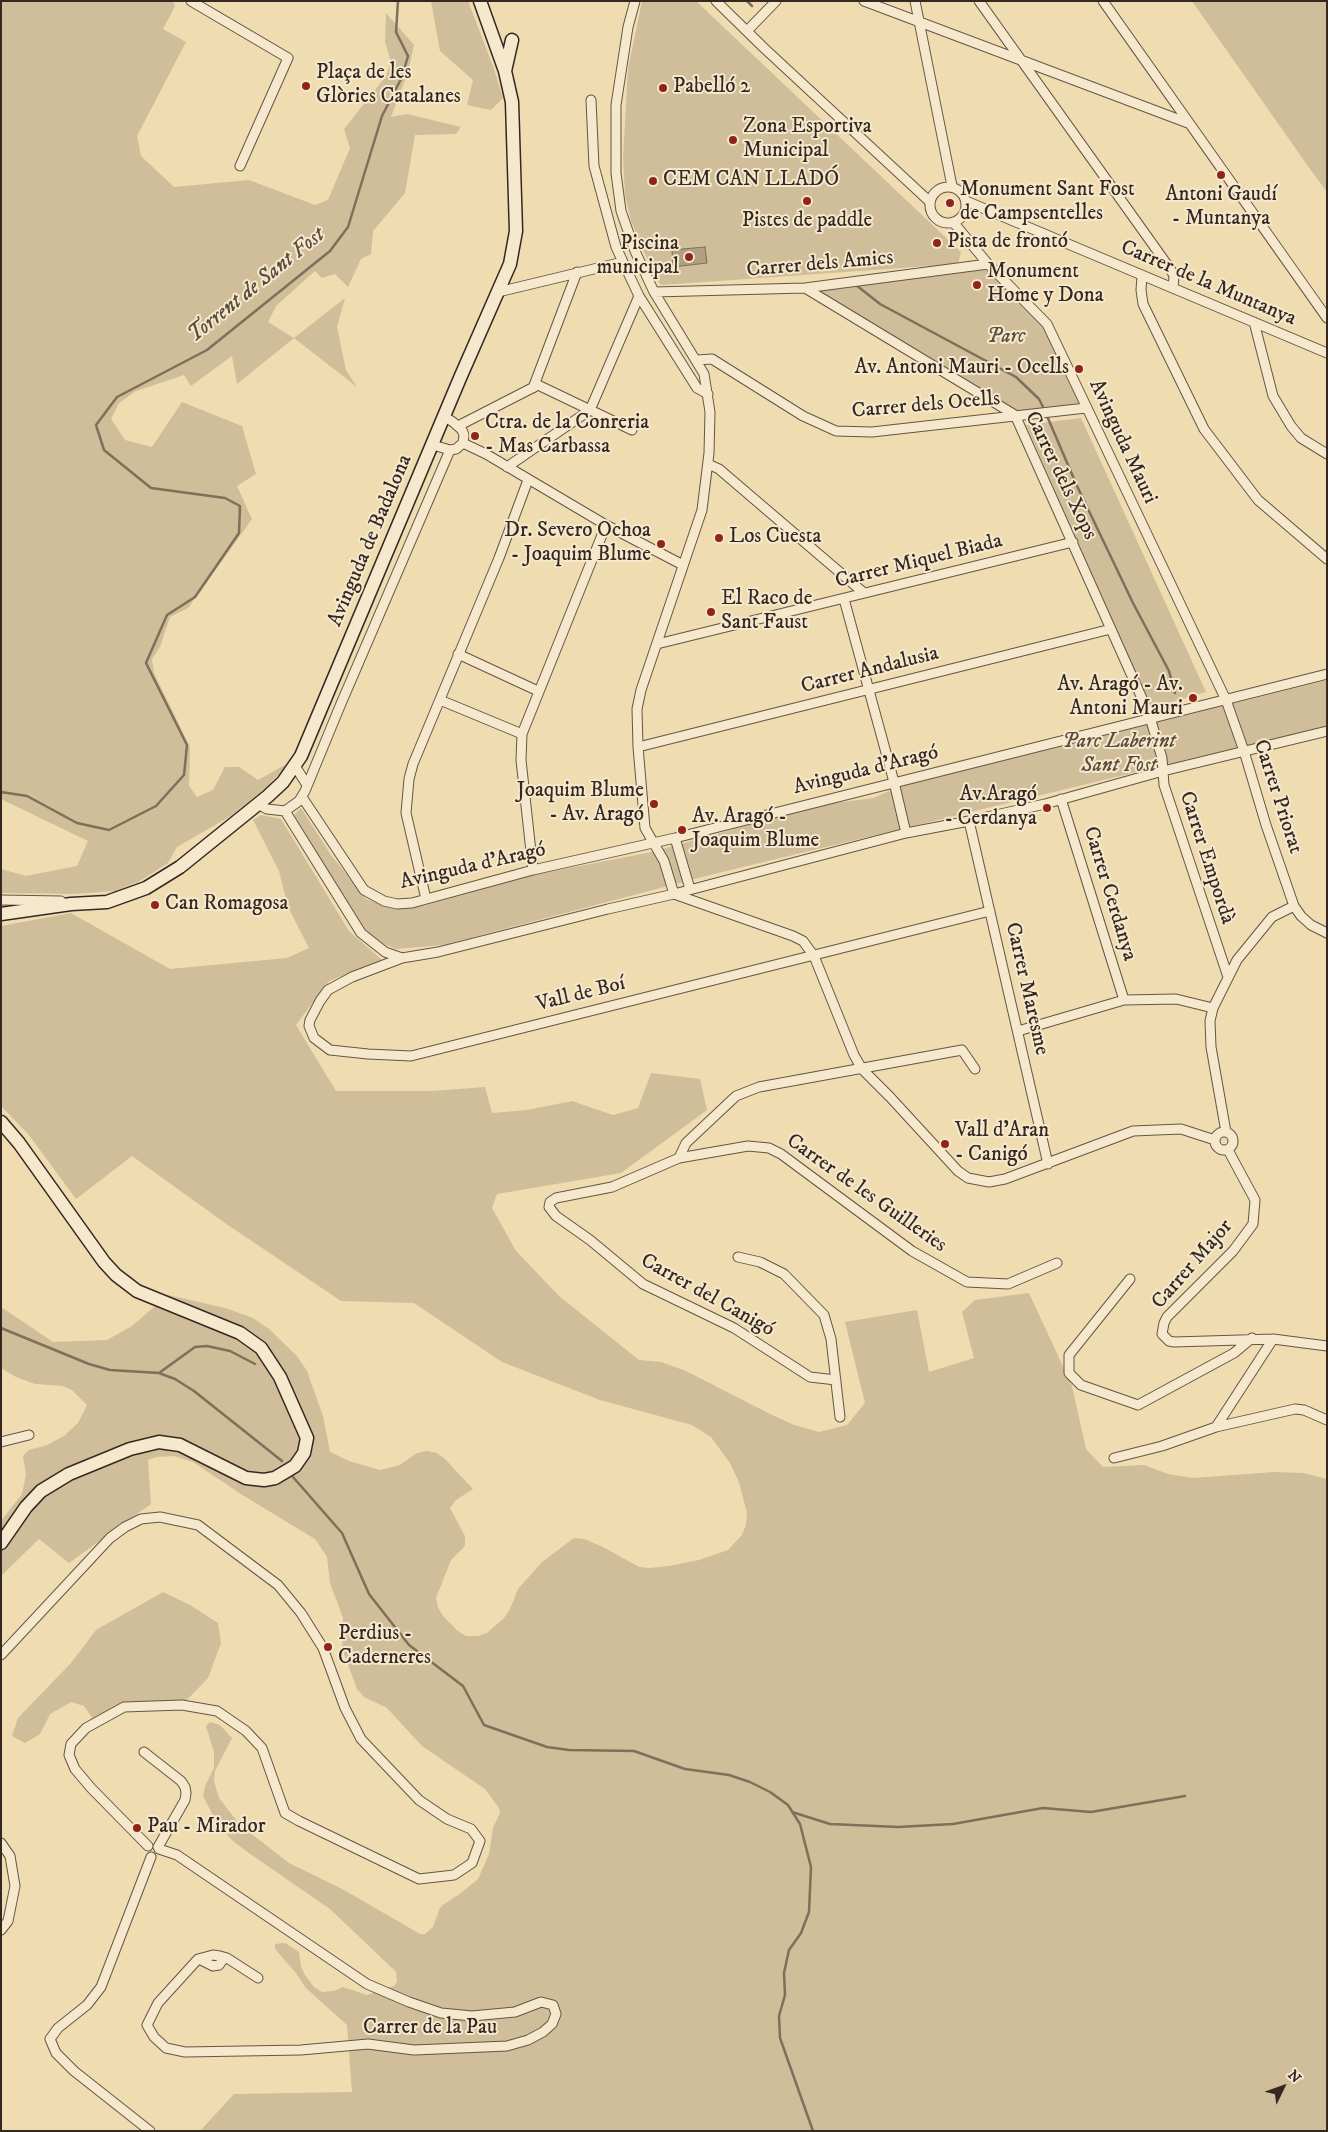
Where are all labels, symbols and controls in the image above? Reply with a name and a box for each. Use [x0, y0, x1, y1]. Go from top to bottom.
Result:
place label: Plaça de les Glòries Catalanes [316, 61, 461, 111]
place label: Pabelló 2 [673, 75, 750, 101]
marker: Plaça de les Glòries Catalanes [300, 80, 312, 92]
marker: Pabelló 2 [657, 82, 669, 94]
place label: Zona Esportiva Municipal [743, 115, 872, 165]
marker: Zona Esportiva Municipal [727, 134, 739, 146]
place label: CEM CAN LLADÓ [663, 168, 839, 194]
marker: Antoni Gaudí - Muntanya [1215, 169, 1227, 181]
marker: CEM CAN LLADÓ [647, 175, 659, 187]
place label: Monument Sant Fost de Campsentelles [960, 178, 1135, 228]
place label: Antoni Gaudí - Muntanya [1165, 183, 1277, 233]
marker: Pistes de paddle [801, 195, 813, 207]
marker: Monument Sant Fost de Campsentelles [944, 197, 956, 209]
place label: Pistes de paddle [742, 209, 872, 235]
water label: Torrent de Sant Fost [183, 223, 331, 349]
place label: Pista de frontó [947, 230, 1068, 256]
place label: Piscina municipal [597, 232, 679, 282]
street label: Carrer de la Muntanya [1116, 236, 1300, 332]
marker: Pista de frontó [931, 237, 943, 249]
street label: Carrer dels Amics [746, 246, 894, 284]
marker: Piscina municipal [683, 251, 695, 263]
place label: Monument Home y Dona [987, 260, 1104, 310]
marker: Monument Home y Dona [971, 279, 983, 291]
park label: Parc [987, 325, 1025, 351]
place label: Av. Antoni Mauri - Ocells [855, 356, 1069, 382]
marker: Av. Antoni Mauri - Ocells [1073, 363, 1085, 375]
street label: Avinguda Mauri [1082, 376, 1162, 508]
street label: Carrer dels Ocells [851, 387, 1001, 425]
street label: Carrer dels Xops [1018, 408, 1102, 544]
place label: Ctra. de la Conreria - Mas Carbassa [485, 411, 649, 461]
marker: Ctra. de la Conreria - Mas Carbassa [469, 430, 481, 442]
street label: Avinguda de Badalona [323, 451, 419, 631]
place label: Dr. Severo Ochoa - Joaquim Blume [504, 519, 651, 569]
place label: Los Cuesta [729, 525, 821, 551]
street label: Carrer Miquel Biada [833, 529, 1005, 595]
marker: Los Cuesta [713, 532, 725, 544]
marker: Dr. Severo Ochoa - Joaquim Blume [655, 538, 667, 550]
place label: El Raco de Sant Faust [721, 587, 812, 637]
marker: El Raco de Sant Faust [705, 606, 717, 618]
street label: Carrer Andalusia [799, 642, 941, 700]
place label: Av. Aragó - Av. Antoni Mauri [1057, 673, 1183, 723]
marker: Av. Aragó - Av. Antoni Mauri [1187, 692, 1199, 704]
park label: Parc Laberint Sant Fost [1062, 730, 1176, 780]
street label: Carrer Priorat [1247, 737, 1307, 857]
street label: Avinguda d'Aragó [791, 741, 941, 801]
place label: Joaquim Blume - Av. Aragó [517, 779, 644, 829]
place label: Av.Aragó - Cerdanya [944, 783, 1037, 833]
street label: Carrer Empordà [1173, 788, 1239, 928]
marker: Joaquim Blume - Av. Aragó [648, 798, 660, 810]
marker: Av.Aragó - Cerdanya [1041, 802, 1053, 814]
place label: Av. Aragó - Joaquim Blume [692, 805, 819, 855]
marker: Av. Aragó - Joaquim Blume [676, 824, 688, 836]
street label: Carrer Cerdanya [1077, 824, 1141, 964]
street label: Avinguda d'Aragó [398, 838, 548, 896]
place label: Can Romagosa [165, 892, 289, 918]
marker: Can Romagosa [149, 899, 161, 911]
street label: Carrer Maresme [998, 920, 1054, 1058]
street label: Vall de Boí [534, 972, 628, 1018]
place label: Vall d'Aran - Canigó [955, 1119, 1049, 1169]
street label: Carrer de les Guilleries [781, 1129, 951, 1259]
marker: Vall d'Aran - Canigó [939, 1138, 951, 1150]
street label: Carrer Major [1147, 1215, 1239, 1315]
street label: Carrer del Canigó [636, 1249, 778, 1343]
place label: Perdius - Caderneres [338, 1622, 431, 1672]
marker: Perdius - Caderneres [322, 1641, 334, 1653]
place label: Pau - Mirador [147, 1815, 266, 1841]
marker: Pau - Mirador [131, 1822, 143, 1834]
street label: Carrer de la Pau [363, 2016, 497, 2042]
north arrow [1258, 2062, 1308, 2112]
text: N [1284, 2067, 1305, 2087]

